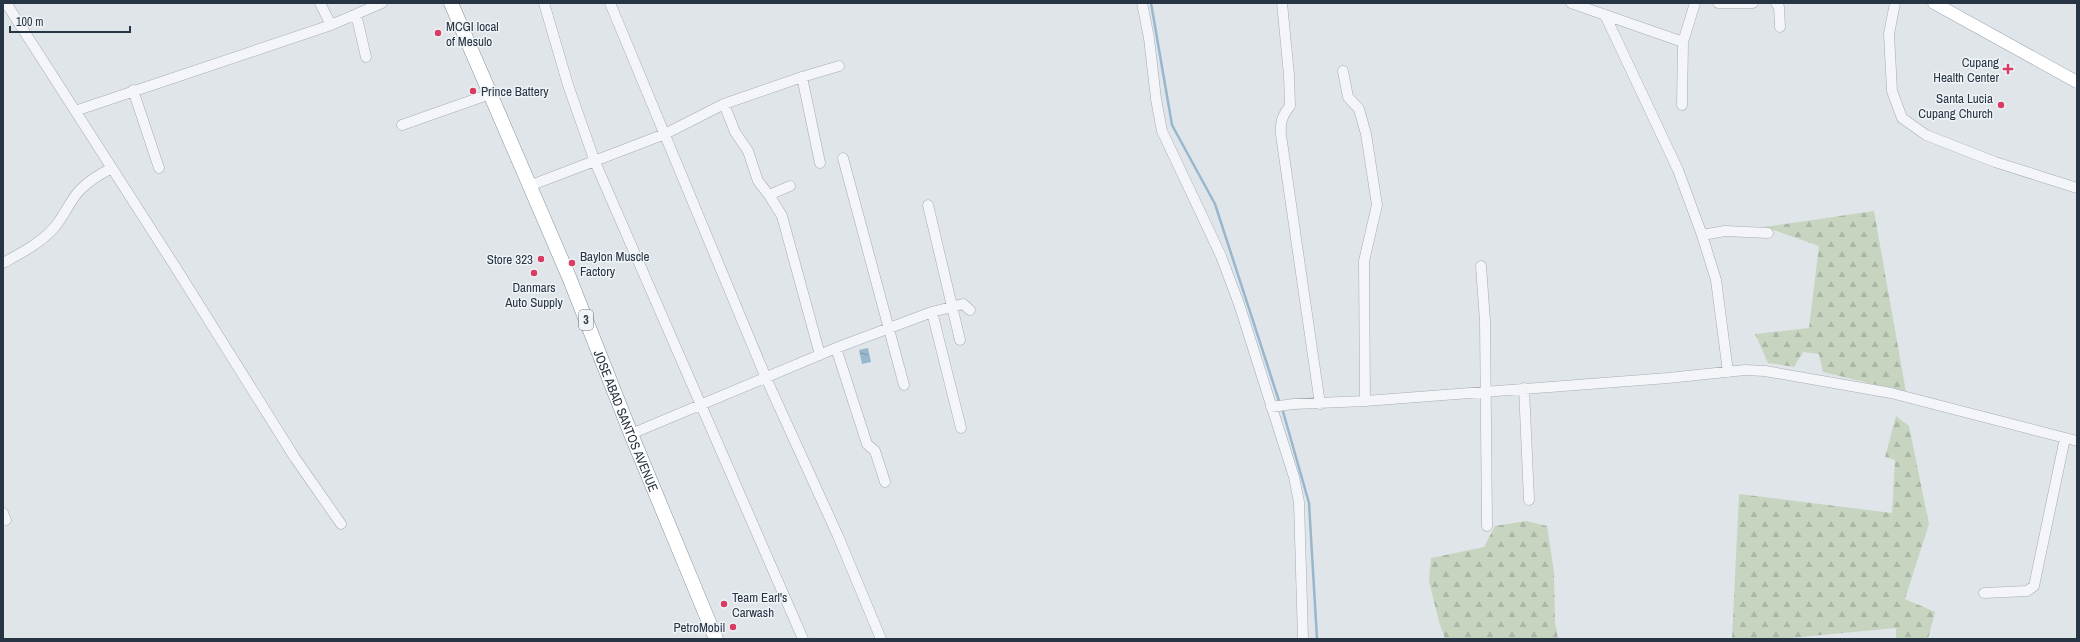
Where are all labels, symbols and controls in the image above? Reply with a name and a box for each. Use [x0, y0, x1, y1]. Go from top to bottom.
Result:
scale bar [10, 8, 130, 34]
text: 100 m [16, 14, 43, 30]
place label: MCGI local of Mesulo [446, 18, 499, 50]
marker: MCGI local of Mesulo [433, 28, 443, 38]
place label: Cupang Health Center [1933, 54, 1999, 86]
marker: Cupang Health Center [2002, 63, 2014, 75]
place label: Prince Battery [481, 83, 549, 100]
marker: Prince Battery [468, 86, 478, 96]
place label: Santa Lucia Cupang Church [1918, 90, 1993, 122]
marker: Santa Lucia Cupang Church [1996, 100, 2006, 110]
place label: Baylon Muscle Factory [580, 248, 649, 280]
place label: Store 323 [487, 251, 533, 268]
marker: Store 323 [536, 254, 546, 264]
marker: Baylon Muscle Factory [567, 258, 577, 268]
marker: Danmars Auto Supply [529, 268, 539, 278]
place label: Danmars Auto Supply [504, 279, 563, 311]
road number: 3 [579, 310, 593, 330]
street label: JOSE ABAD SANTOS AVENUE [590, 347, 662, 494]
place label: Team Earl's Carwash [732, 589, 787, 621]
marker: Team Earl's Carwash [719, 599, 729, 609]
place label: PetroMobil [673, 619, 725, 636]
marker: PetroMobil [728, 622, 738, 632]

